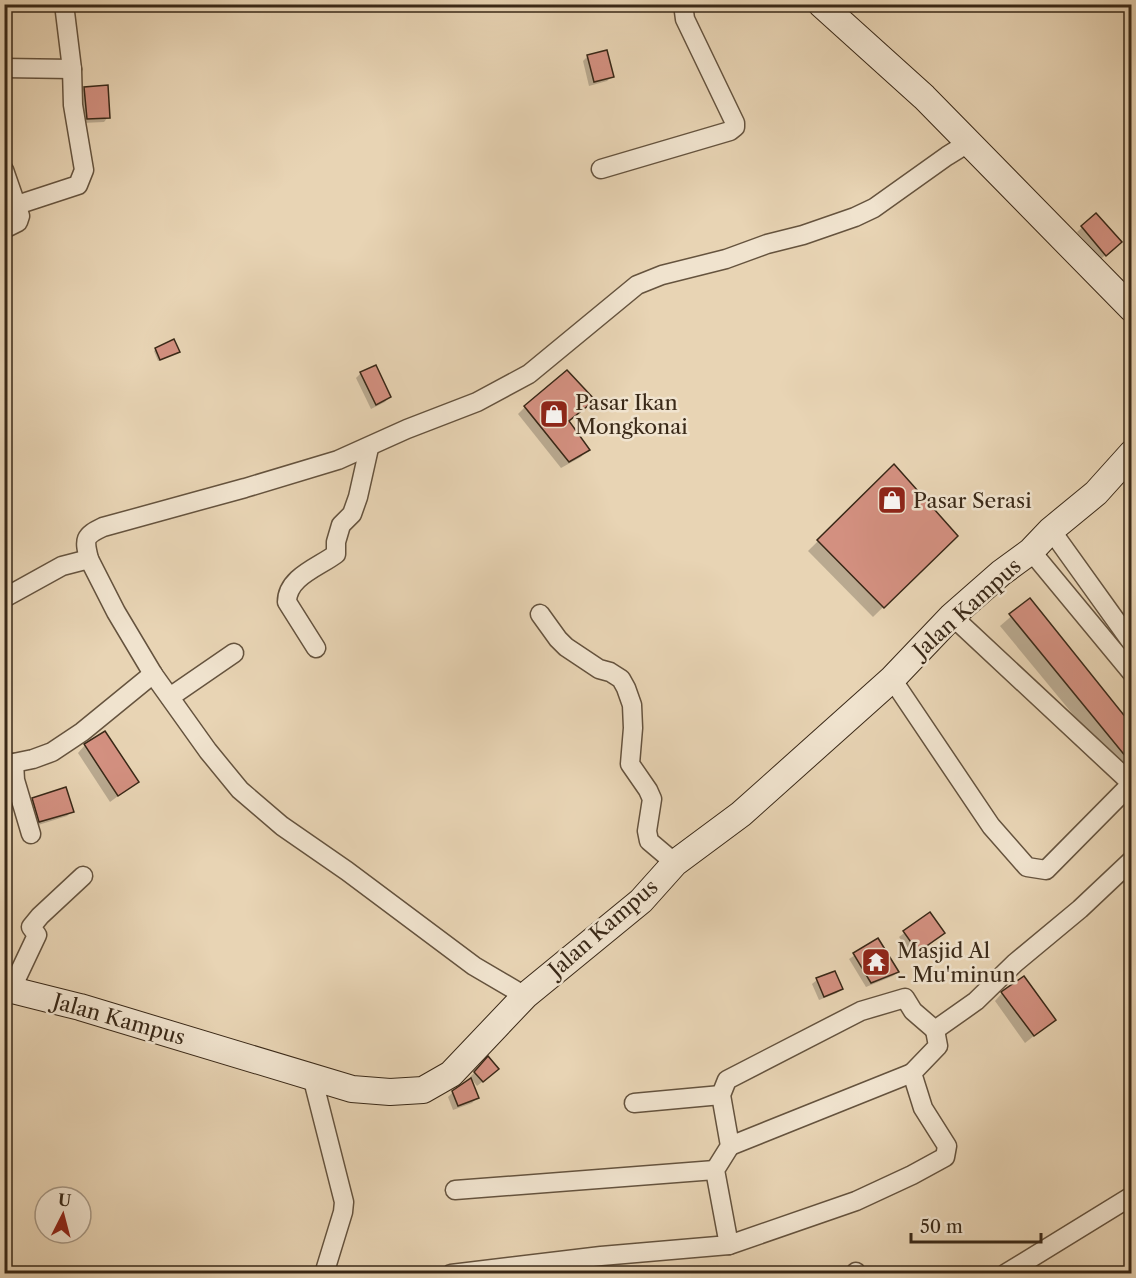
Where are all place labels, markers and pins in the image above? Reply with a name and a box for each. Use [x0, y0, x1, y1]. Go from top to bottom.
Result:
place label: Pasar Ikan Mongkonai [575, 390, 688, 439]
shop icon: Pasar Ikan Mongkonai [538, 398, 570, 430]
shop icon: Pasar Serasi [876, 484, 908, 516]
place label: Pasar Serasi [913, 488, 1032, 513]
place label: Masjid Al - Mu'minun [897, 938, 1016, 987]
temple icon: Masjid Al - Mu'minun [860, 946, 892, 978]

